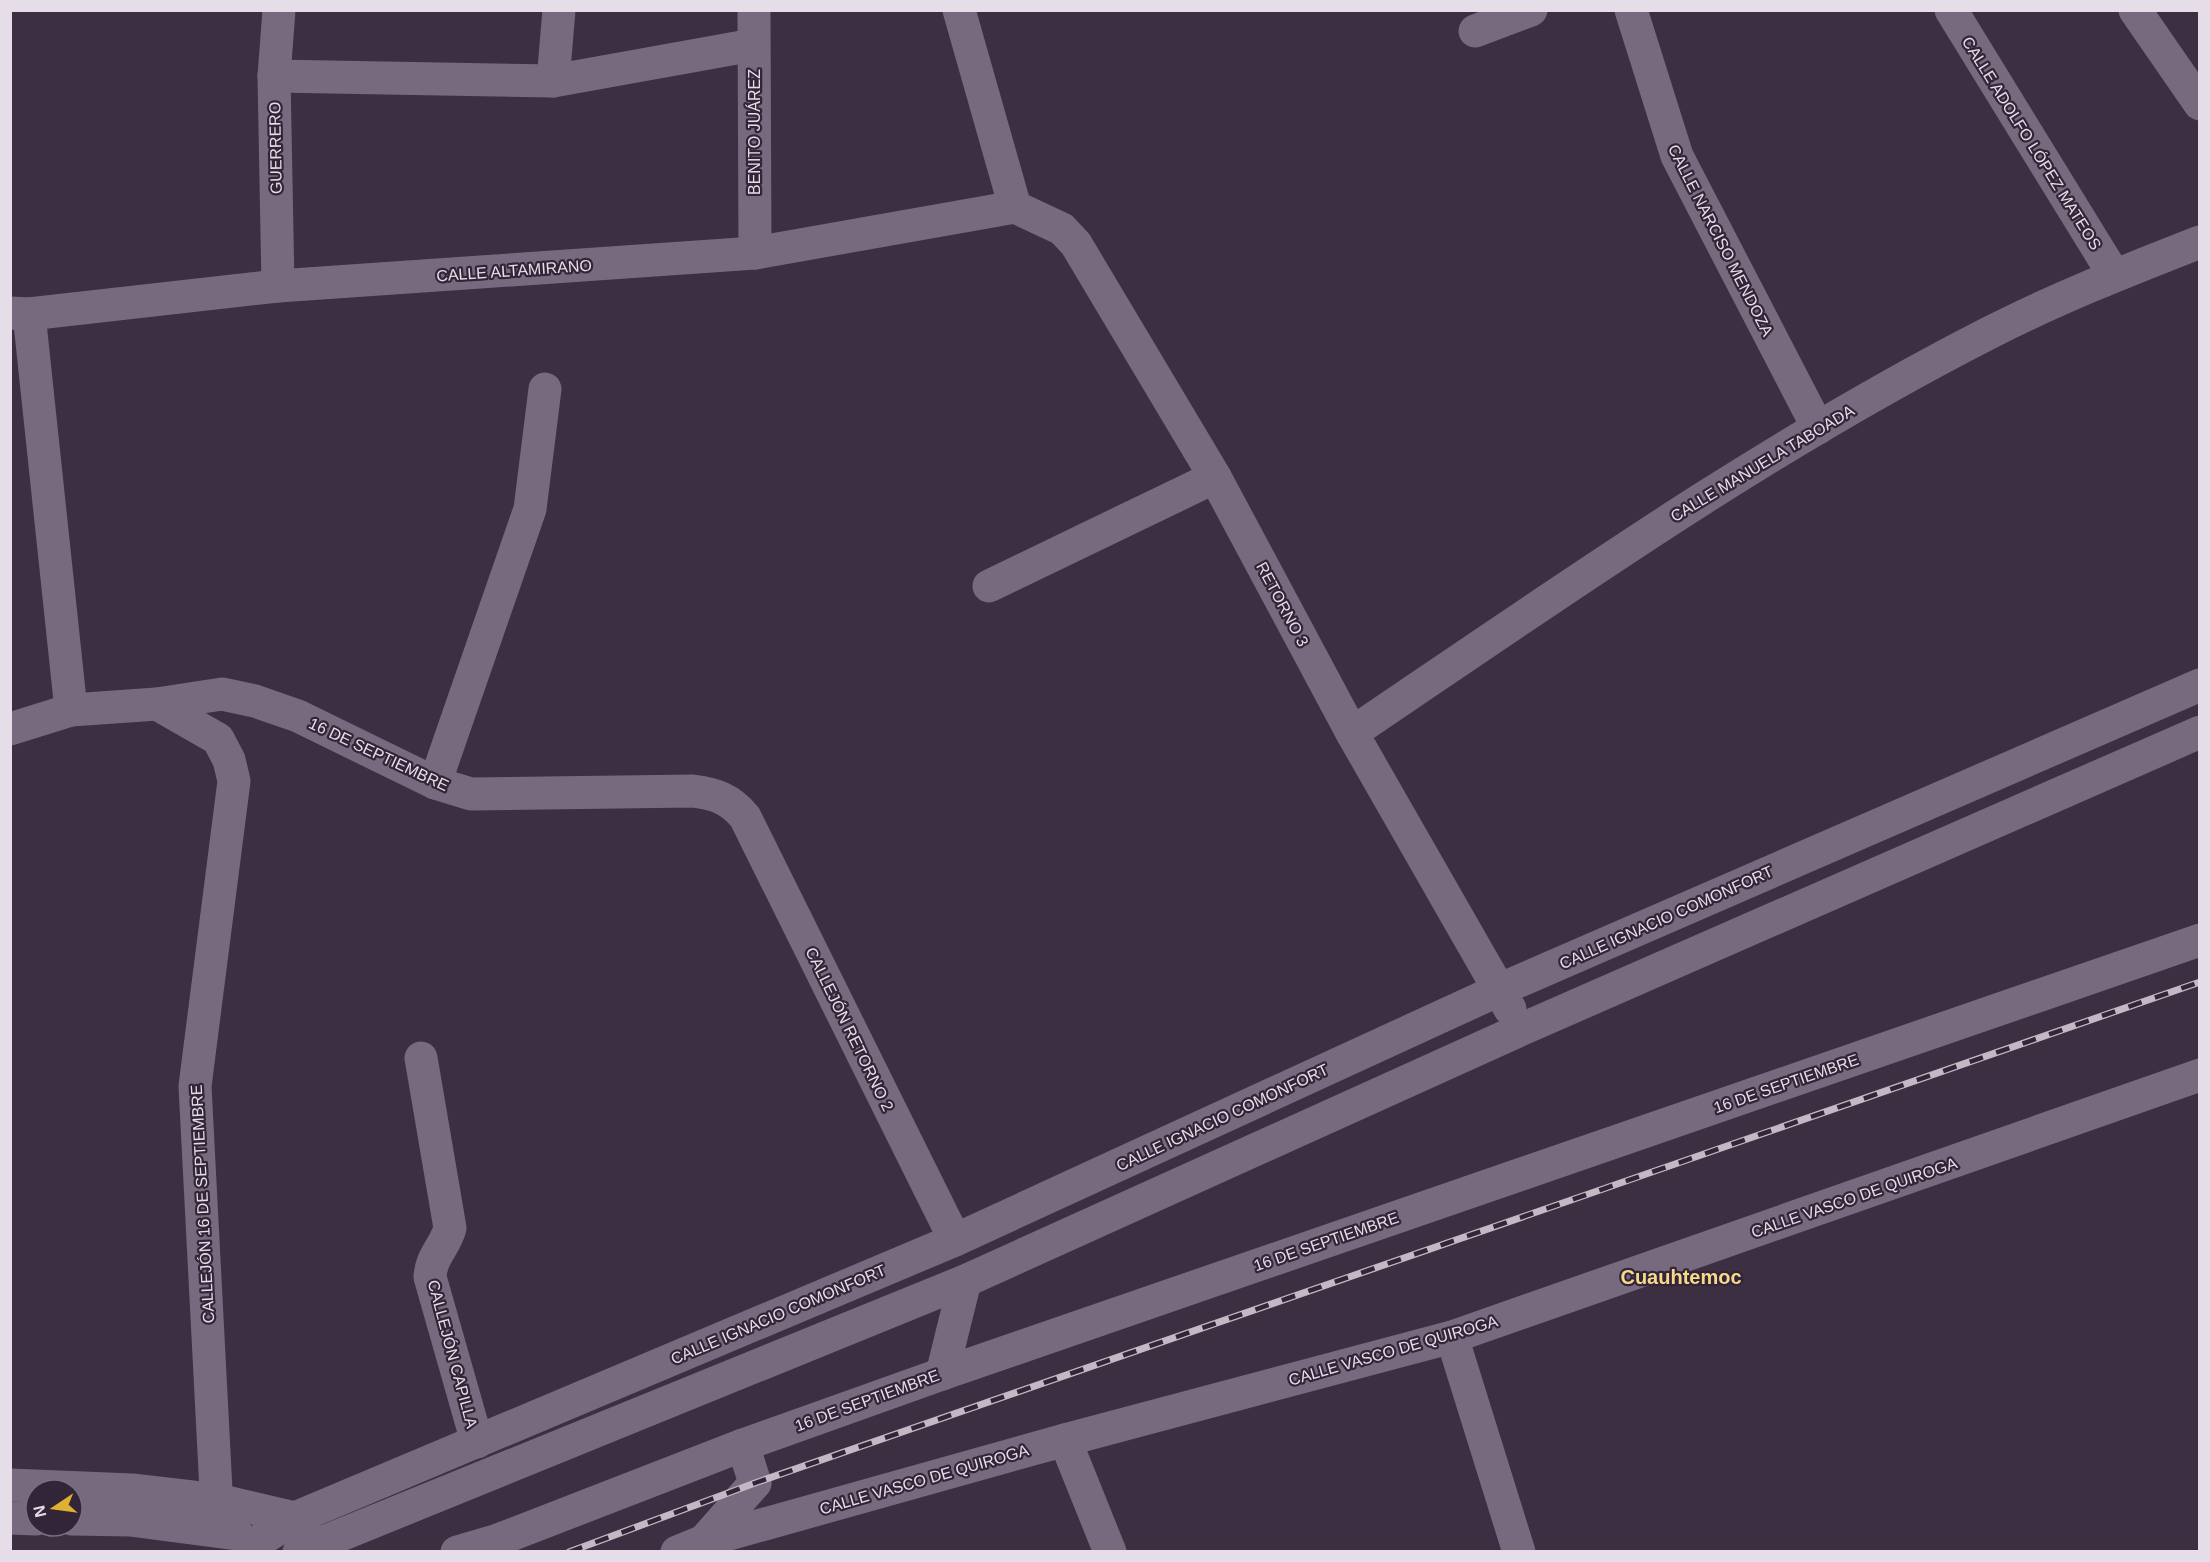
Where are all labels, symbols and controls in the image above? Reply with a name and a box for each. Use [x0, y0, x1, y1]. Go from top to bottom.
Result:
street label: CALLE ADOLFO LÓPEZ MATEOS [1959, 33, 2105, 253]
street label: BENITO JUÁREZ [745, 69, 763, 195]
street label: GUERRERO [266, 102, 285, 194]
street label: CALLE NARCISO MENDOZA [1665, 142, 1777, 339]
street label: CALLE ALTAMIRANO [436, 257, 592, 284]
street label: CALLE MANUELA TABOADA [1667, 402, 1857, 525]
street label: RETORNO 3 [1253, 559, 1312, 649]
street label: 16 DE SEPTIEMBRE [306, 715, 451, 794]
street label: CALLE IGNACIO COMONFORT [1557, 862, 1776, 972]
street label: CALLEJÓN RETORNO 2 [802, 944, 898, 1114]
street label: 16 DE SEPTIEMBRE [1712, 1051, 1861, 1116]
street label: CALLE IGNACIO COMONFORT [1114, 1061, 1331, 1174]
street label: CALLEJÓN 16 DE SEPTIEMBRE [187, 1084, 217, 1324]
street label: CALLE VASCO DE QUIROGA [1749, 1154, 1960, 1241]
street label: 16 DE SEPTIEMBRE [1252, 1209, 1401, 1274]
street label: CALLE IGNACIO COMONFORT [668, 1261, 888, 1368]
district label: Cuauhtemoc [1620, 1266, 1742, 1288]
street label: CALLEJÓN CAPILLA [425, 1278, 482, 1431]
street label: CALLE VASCO DE QUIROGA [1287, 1312, 1500, 1389]
street label: 16 DE SEPTIEMBRE [793, 1366, 942, 1434]
street label: CALLE VASCO DE QUIROGA [818, 1441, 1031, 1518]
north arrow [24, 1478, 84, 1538]
text: N [30, 1504, 49, 1519]

